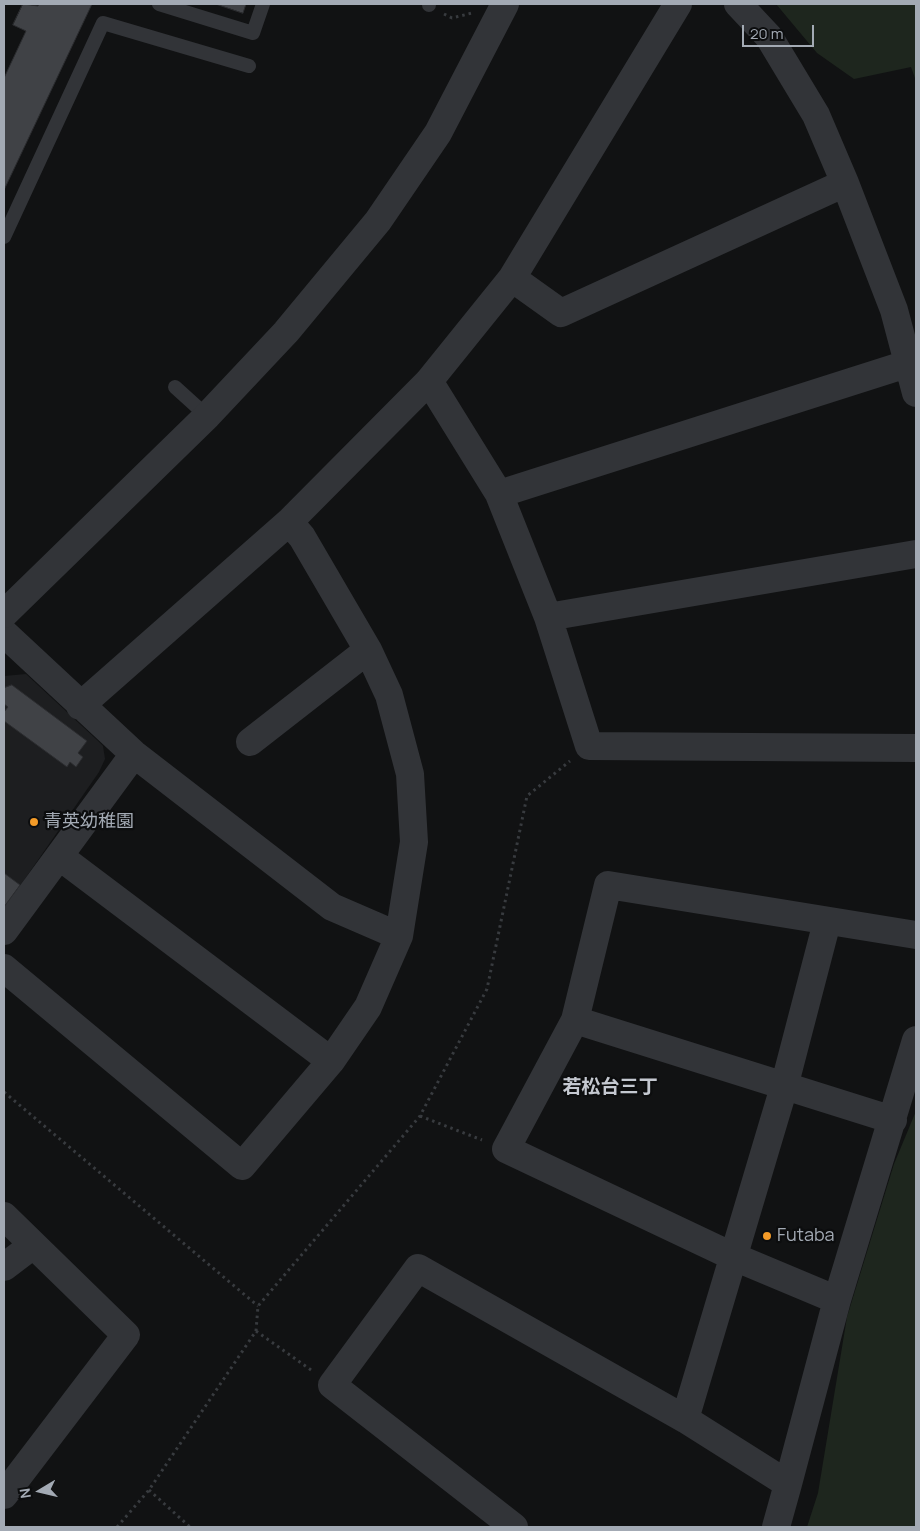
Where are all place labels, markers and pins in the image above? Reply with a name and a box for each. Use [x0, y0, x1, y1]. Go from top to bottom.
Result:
place label: 青英幼稚園 [44, 811, 134, 833]
marker: 青英幼稚園 [28, 816, 40, 828]
place label: Futaba [777, 1225, 835, 1247]
marker: Futaba [761, 1230, 773, 1242]

